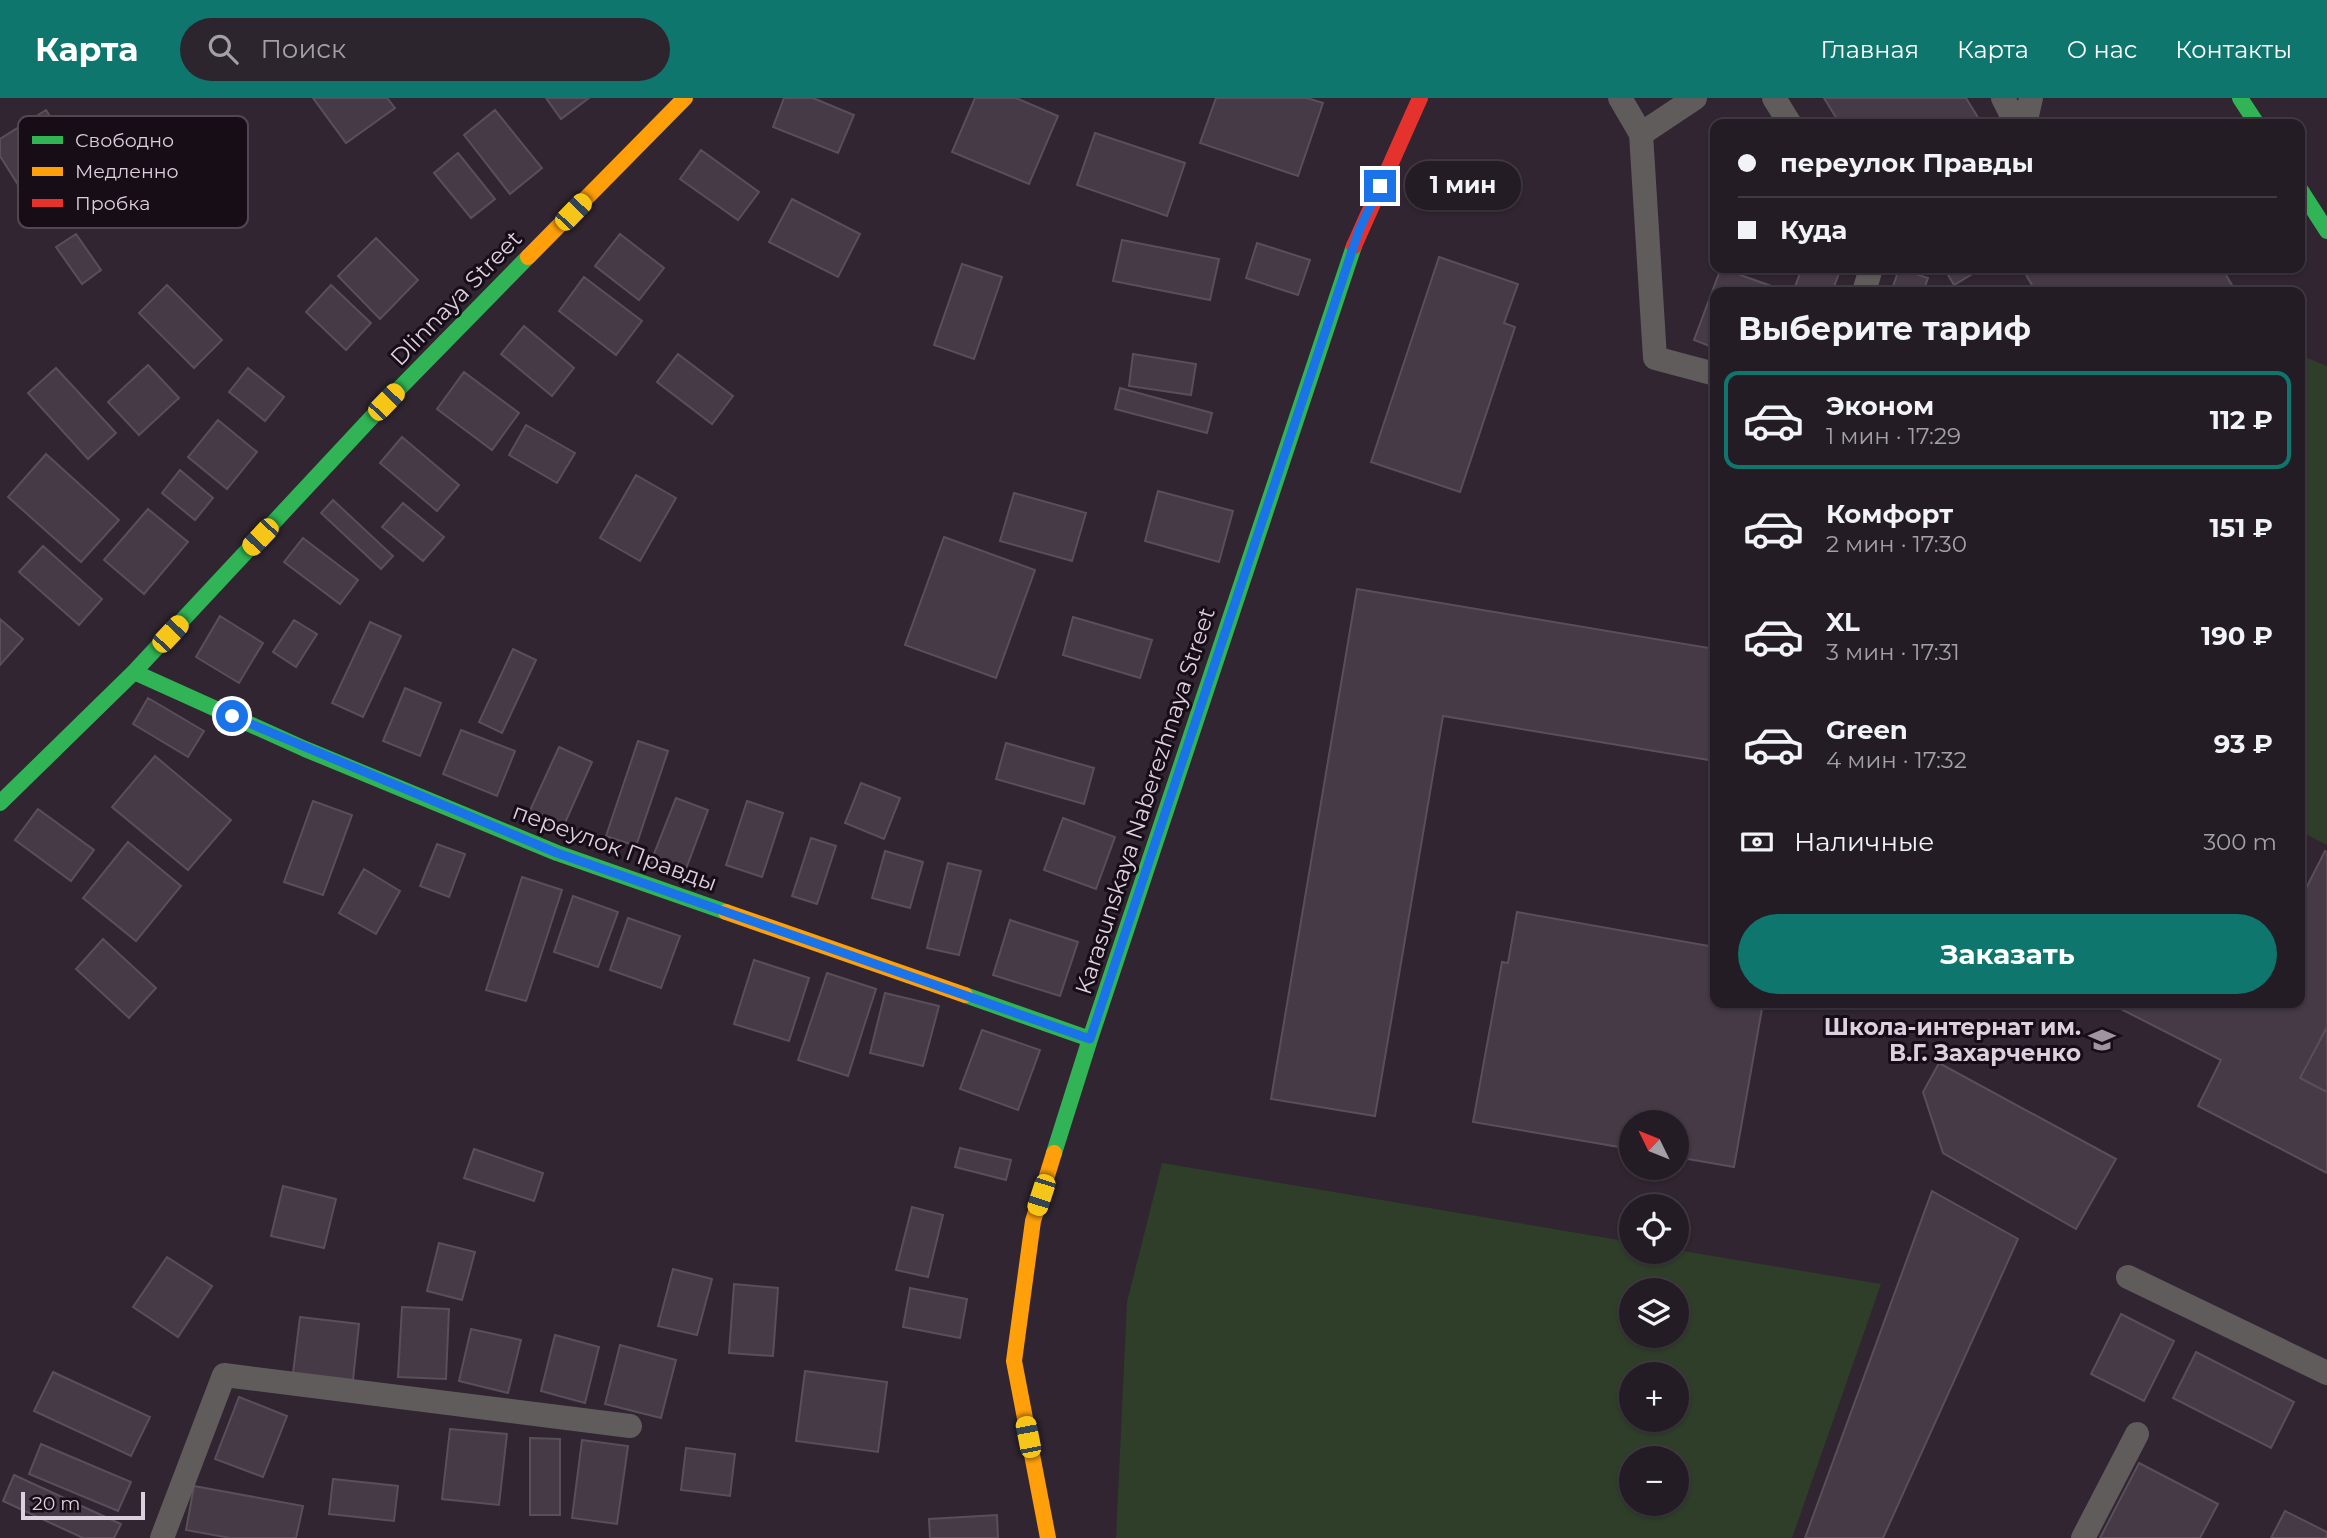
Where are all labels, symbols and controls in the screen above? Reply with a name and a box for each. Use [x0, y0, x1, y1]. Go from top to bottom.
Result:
search box [180, 18, 670, 81]
text: Карта [35, 29, 138, 69]
icon: search [204, 30, 242, 68]
text: Поиск [260, 33, 346, 65]
text: Главная [1821, 35, 1919, 64]
text: Карта [1957, 35, 2029, 64]
text: О нас [2067, 35, 2137, 64]
text: Контакты [2175, 35, 2292, 64]
legend [18, 116, 248, 228]
text: Свободно [75, 129, 174, 152]
text: переулок Правды [1780, 147, 2034, 179]
text: Медленно [75, 160, 179, 183]
callout: 1 мин [1404, 162, 1520, 210]
route end [1364, 170, 1396, 202]
text: 1 мин [1430, 171, 1496, 199]
car [551, 190, 596, 234]
text: Пробка [75, 192, 150, 215]
text: Куда [1780, 214, 1847, 246]
street label: Dlinnaya Street [385, 225, 527, 371]
text: Выберите тариф [1738, 309, 2031, 348]
car [364, 380, 409, 424]
icon: car [1742, 389, 1805, 452]
text: Эконом [1826, 390, 1934, 422]
text: 112 ₽ [2210, 404, 2273, 436]
text: 1 мин · 17:29 [1826, 422, 1961, 450]
icon: car [1742, 497, 1805, 560]
text: Комфорт [1826, 498, 1953, 530]
text: 151 ₽ [2210, 512, 2273, 544]
car [238, 514, 283, 560]
text: 2 мин · 17:30 [1826, 530, 1967, 558]
street label: Karasunskaya Naberezhnaya Street [1069, 604, 1221, 998]
icon: car [1742, 605, 1805, 668]
text: XL [1826, 606, 1860, 638]
car [148, 611, 193, 657]
text: 190 ₽ [2201, 620, 2273, 652]
text: 3 мин · 17:31 [1826, 638, 1960, 666]
route start [216, 700, 248, 732]
icon: car [1742, 713, 1805, 776]
text: Green [1826, 714, 1908, 746]
text: 93 ₽ [2214, 728, 2273, 760]
text: 4 мин · 17:32 [1826, 746, 1967, 774]
street label: переулок Правды [509, 797, 721, 897]
icon: cash [1738, 823, 1776, 861]
text: Наличные [1794, 826, 1934, 858]
text: 300 m [2203, 828, 2277, 856]
button: Заказать [1738, 914, 2277, 994]
place label: Школа-интернат им. В.Г. Захарченко [1824, 1013, 2081, 1067]
school or university icon: Школа-интернат им. В.Г. Захарченко [2087, 1025, 2117, 1055]
north arrow [1619, 1110, 1689, 1180]
map controls [1619, 1110, 1689, 1516]
car [1025, 1172, 1058, 1218]
button: locate [1619, 1194, 1689, 1264]
button: layers [1619, 1278, 1689, 1348]
button: + [1619, 1362, 1689, 1432]
car [1014, 1414, 1043, 1460]
button: − [1619, 1446, 1689, 1516]
scale bar [21, 1489, 145, 1521]
text: 20 m [32, 1492, 80, 1515]

